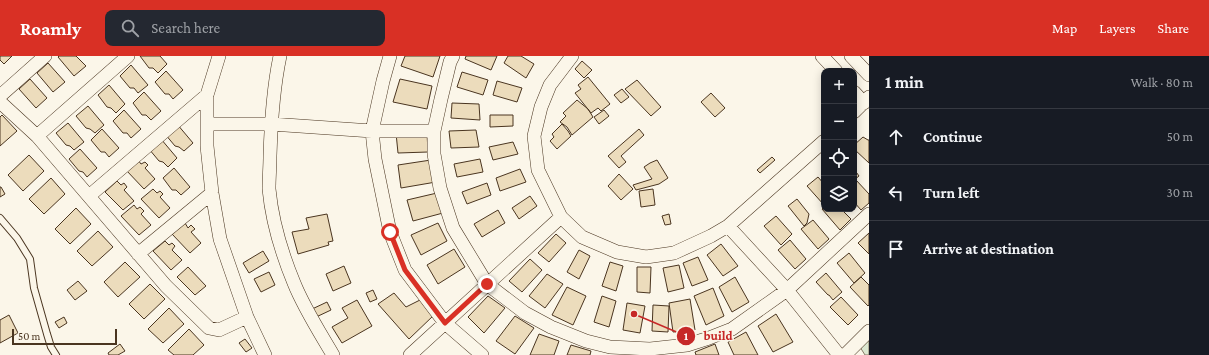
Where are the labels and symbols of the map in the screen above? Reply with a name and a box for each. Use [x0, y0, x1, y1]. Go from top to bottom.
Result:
route start [381, 223, 399, 241]
route end [478, 275, 496, 293]
callout: build [676, 323, 741, 348]
scale bar [12, 327, 117, 346]
text: build [702, 328, 733, 343]
text: 1 [684, 329, 689, 343]

